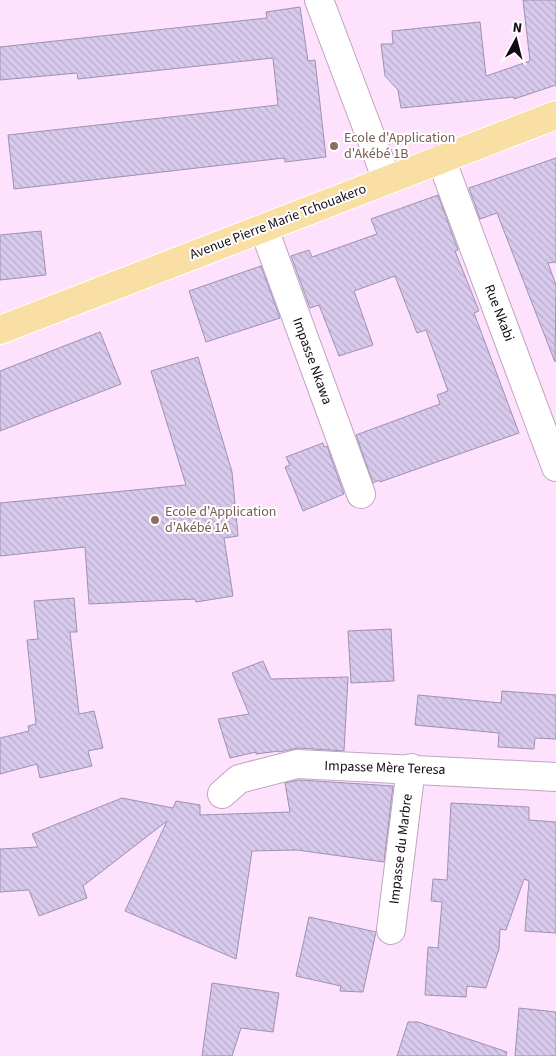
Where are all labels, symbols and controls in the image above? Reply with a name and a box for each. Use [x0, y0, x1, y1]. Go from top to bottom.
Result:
north arrow [491, 15, 541, 65]
text: N [512, 18, 523, 39]
place label: Ecole d'Application d'Akébé 1B [344, 128, 455, 164]
marker: Ecole d'Application d'Akébé 1B [328, 140, 340, 152]
street label: Avenue Pierre Marie Tchouakero [187, 179, 369, 265]
street label: Rue Nkabi [479, 282, 519, 344]
street label: Impasse Nkawa [287, 315, 337, 407]
place label: Ecole d'Application d'Akébé 1A [165, 502, 276, 538]
marker: Ecole d'Application d'Akébé 1A [149, 514, 161, 526]
street label: Impasse Mère Teresa [324, 756, 446, 780]
street label: Impasse du Marbre [384, 793, 418, 905]

